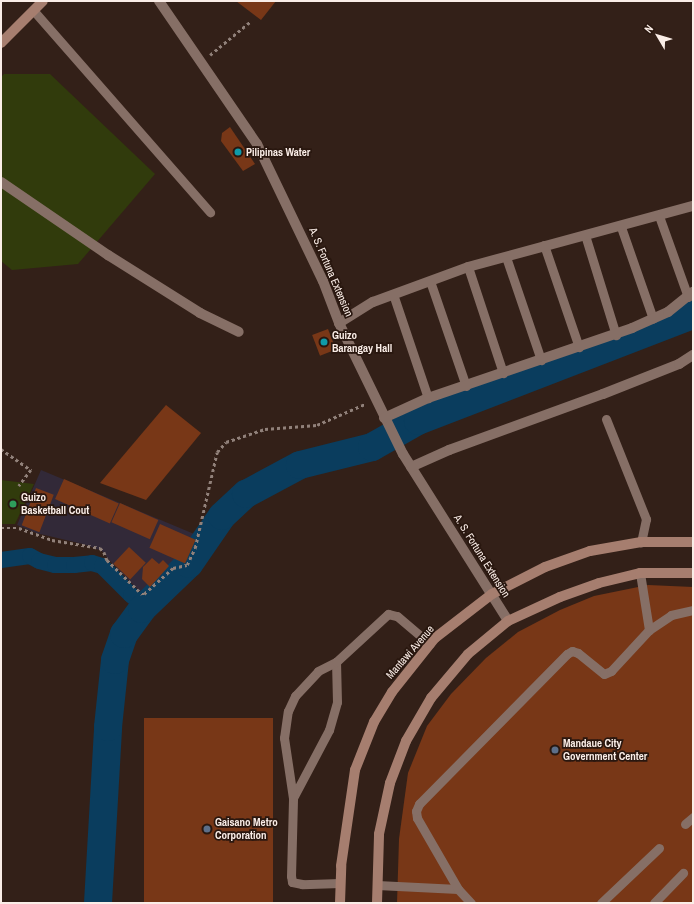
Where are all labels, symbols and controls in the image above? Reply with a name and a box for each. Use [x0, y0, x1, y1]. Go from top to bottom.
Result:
north arrow [638, 16, 678, 56]
text: N [641, 22, 656, 35]
place label: Pilipinas Water [246, 145, 310, 159]
marker: Pilipinas Water [233, 147, 243, 157]
street label: A. S. Fortuna Extension [306, 226, 356, 318]
place label: Guizo Barangay Hall [332, 329, 392, 355]
marker: Guizo Barangay Hall [319, 337, 329, 347]
place label: Guizo Basketball Cout [21, 491, 89, 517]
marker: Guizo Basketball Cout [8, 499, 18, 509]
street label: A. S. Fortuna Extension [451, 512, 513, 600]
street label: Mantawi Avenue [383, 622, 437, 682]
place label: Mandaue City Government Center [563, 737, 647, 763]
marker: Mandaue City Government Center [550, 745, 560, 755]
place label: Gaisano Metro Corporation [215, 816, 278, 842]
marker: Gaisano Metro Corporation [202, 824, 212, 834]

